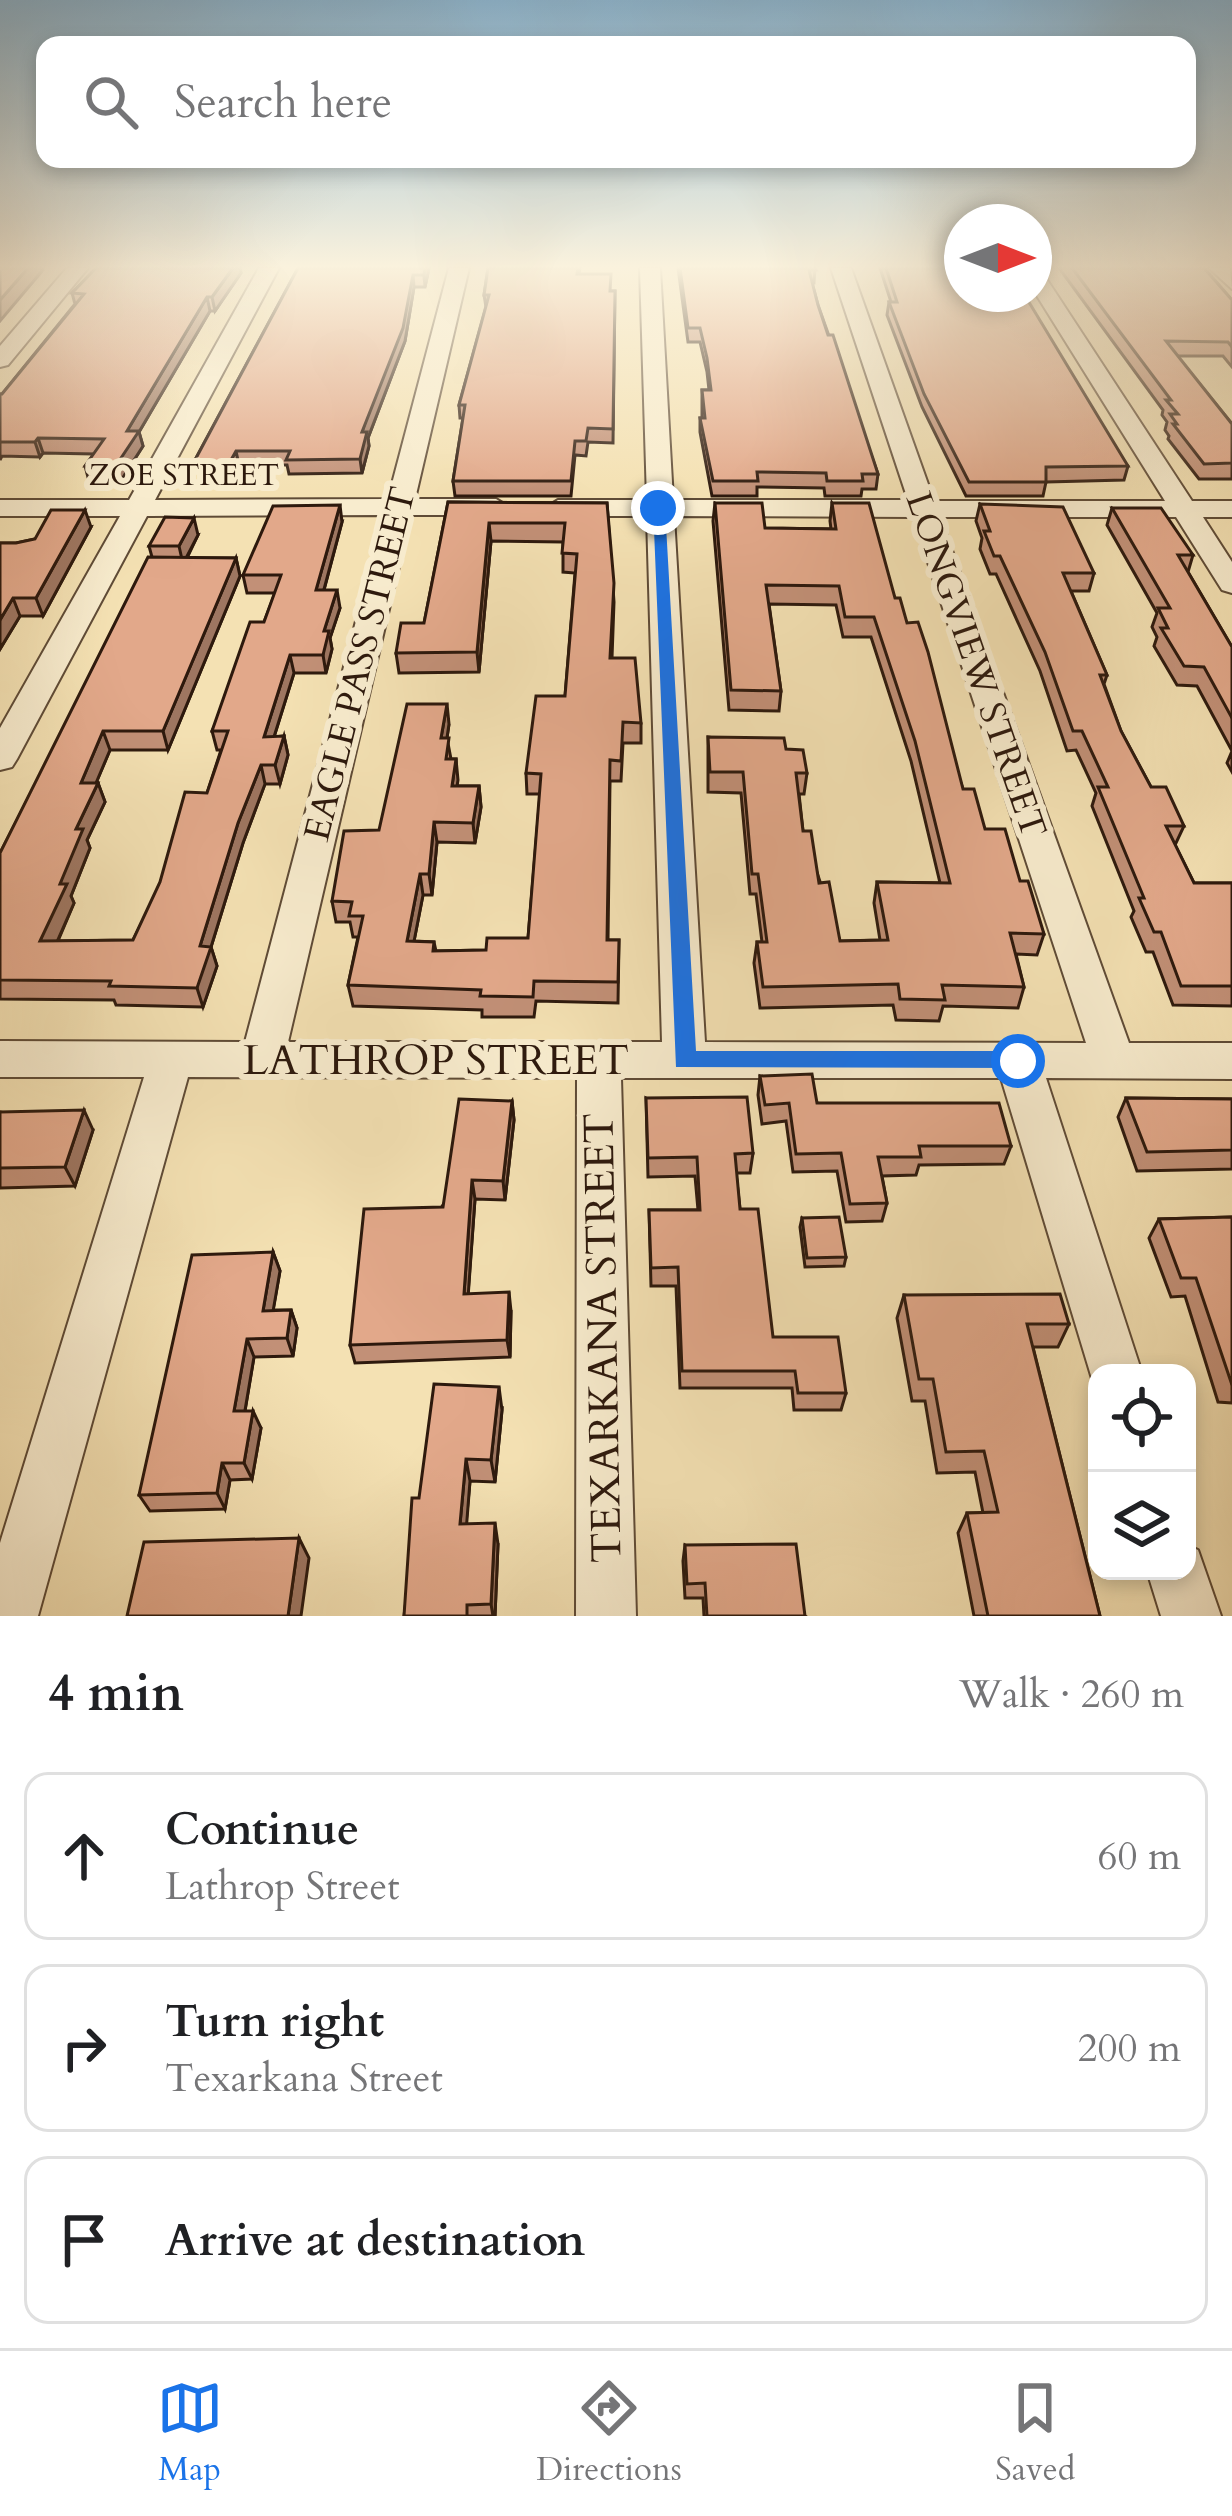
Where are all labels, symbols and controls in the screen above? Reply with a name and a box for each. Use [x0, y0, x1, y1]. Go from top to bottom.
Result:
search box [36, 36, 1196, 168]
icon: search [78, 69, 144, 135]
text: Search here [174, 72, 392, 133]
north arrow [944, 204, 1052, 312]
street label: ZOE STREET [89, 455, 279, 496]
route end [631, 481, 685, 535]
street label: EAGLE PASS STREET [292, 482, 428, 846]
street label: LONGVIEW STREET [894, 486, 1058, 844]
street label: LATHROP STREET [243, 1032, 629, 1089]
route start [991, 1034, 1045, 1088]
street label: TEXARKANA STREET [571, 1112, 635, 1564]
map controls [1088, 1364, 1196, 1580]
button: locate [1088, 1364, 1196, 1472]
button: layers [1088, 1472, 1196, 1580]
text: 4 min [48, 1659, 184, 1729]
text: Walk · 260 m [959, 1668, 1184, 1721]
text: Continue [165, 1799, 359, 1860]
icon: ahead [51, 1823, 117, 1889]
text: 60 m [1098, 1830, 1181, 1883]
text: Lathrop Street [165, 1860, 400, 1913]
text: Turn right [165, 1991, 384, 2052]
icon: right [51, 2015, 117, 2081]
text: 200 m [1078, 2022, 1181, 2075]
text: Texarkana Street [165, 2052, 443, 2105]
icon: arrive [51, 2207, 117, 2273]
text: Arrive at destination [165, 2210, 585, 2271]
tab: Map [157, 2375, 223, 2492]
tab: Directions [536, 2375, 682, 2492]
tab: Saved [995, 2375, 1075, 2492]

